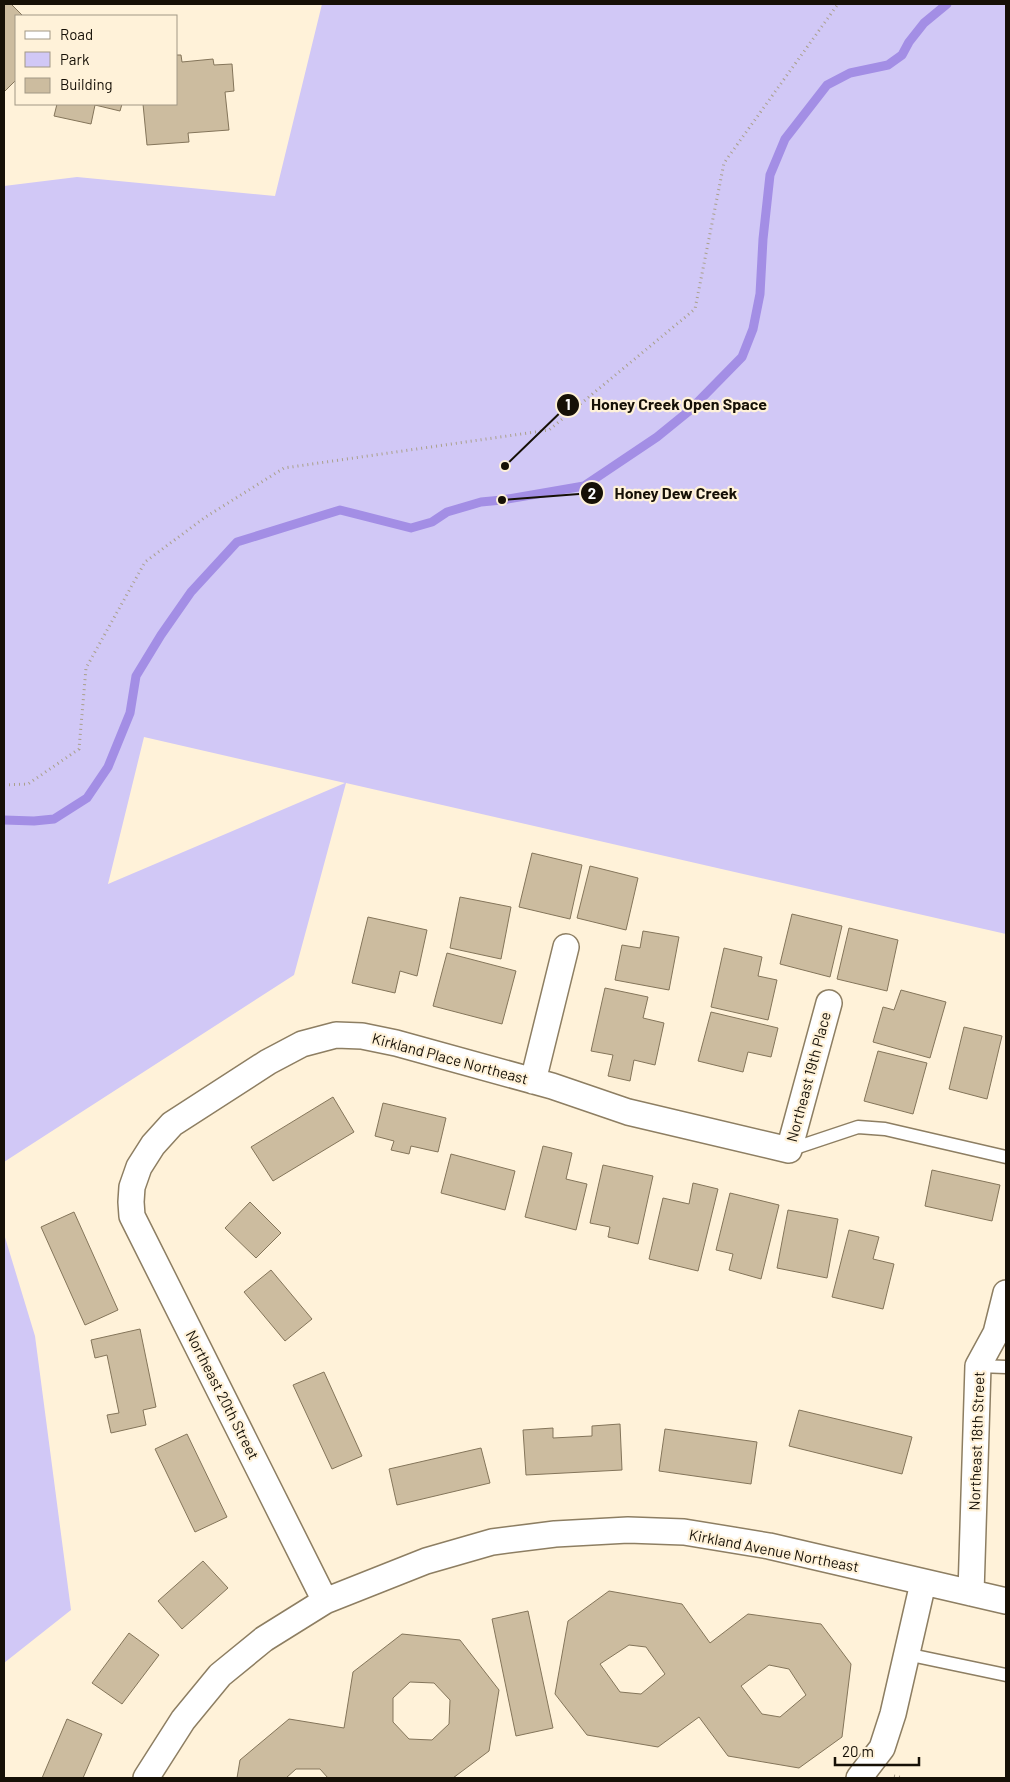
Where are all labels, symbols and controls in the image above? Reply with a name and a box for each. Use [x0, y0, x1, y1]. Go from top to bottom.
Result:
legend [15, 15, 178, 105]
text: Road [60, 25, 93, 43]
text: Park [60, 50, 90, 68]
text: Building [60, 75, 113, 93]
callout: Honey Creek Open Space [556, 389, 777, 420]
text: Honey Creek Open Space [591, 394, 767, 413]
text: 1 [565, 395, 571, 413]
callout: Honey Dew Creek [580, 478, 747, 509]
text: Honey Dew Creek [615, 483, 738, 502]
text: 2 [588, 484, 596, 502]
street label: Northeast 19th Place [782, 1010, 834, 1144]
street label: Kirkland Place Northeast [370, 1029, 530, 1088]
street label: Northeast 20th Street [182, 1327, 263, 1462]
street label: Northeast 18th Street [965, 1371, 987, 1511]
street label: Kirkland Avenue Northeast [688, 1525, 861, 1575]
scale bar [835, 1734, 919, 1766]
text: 20 m [842, 1742, 874, 1760]

